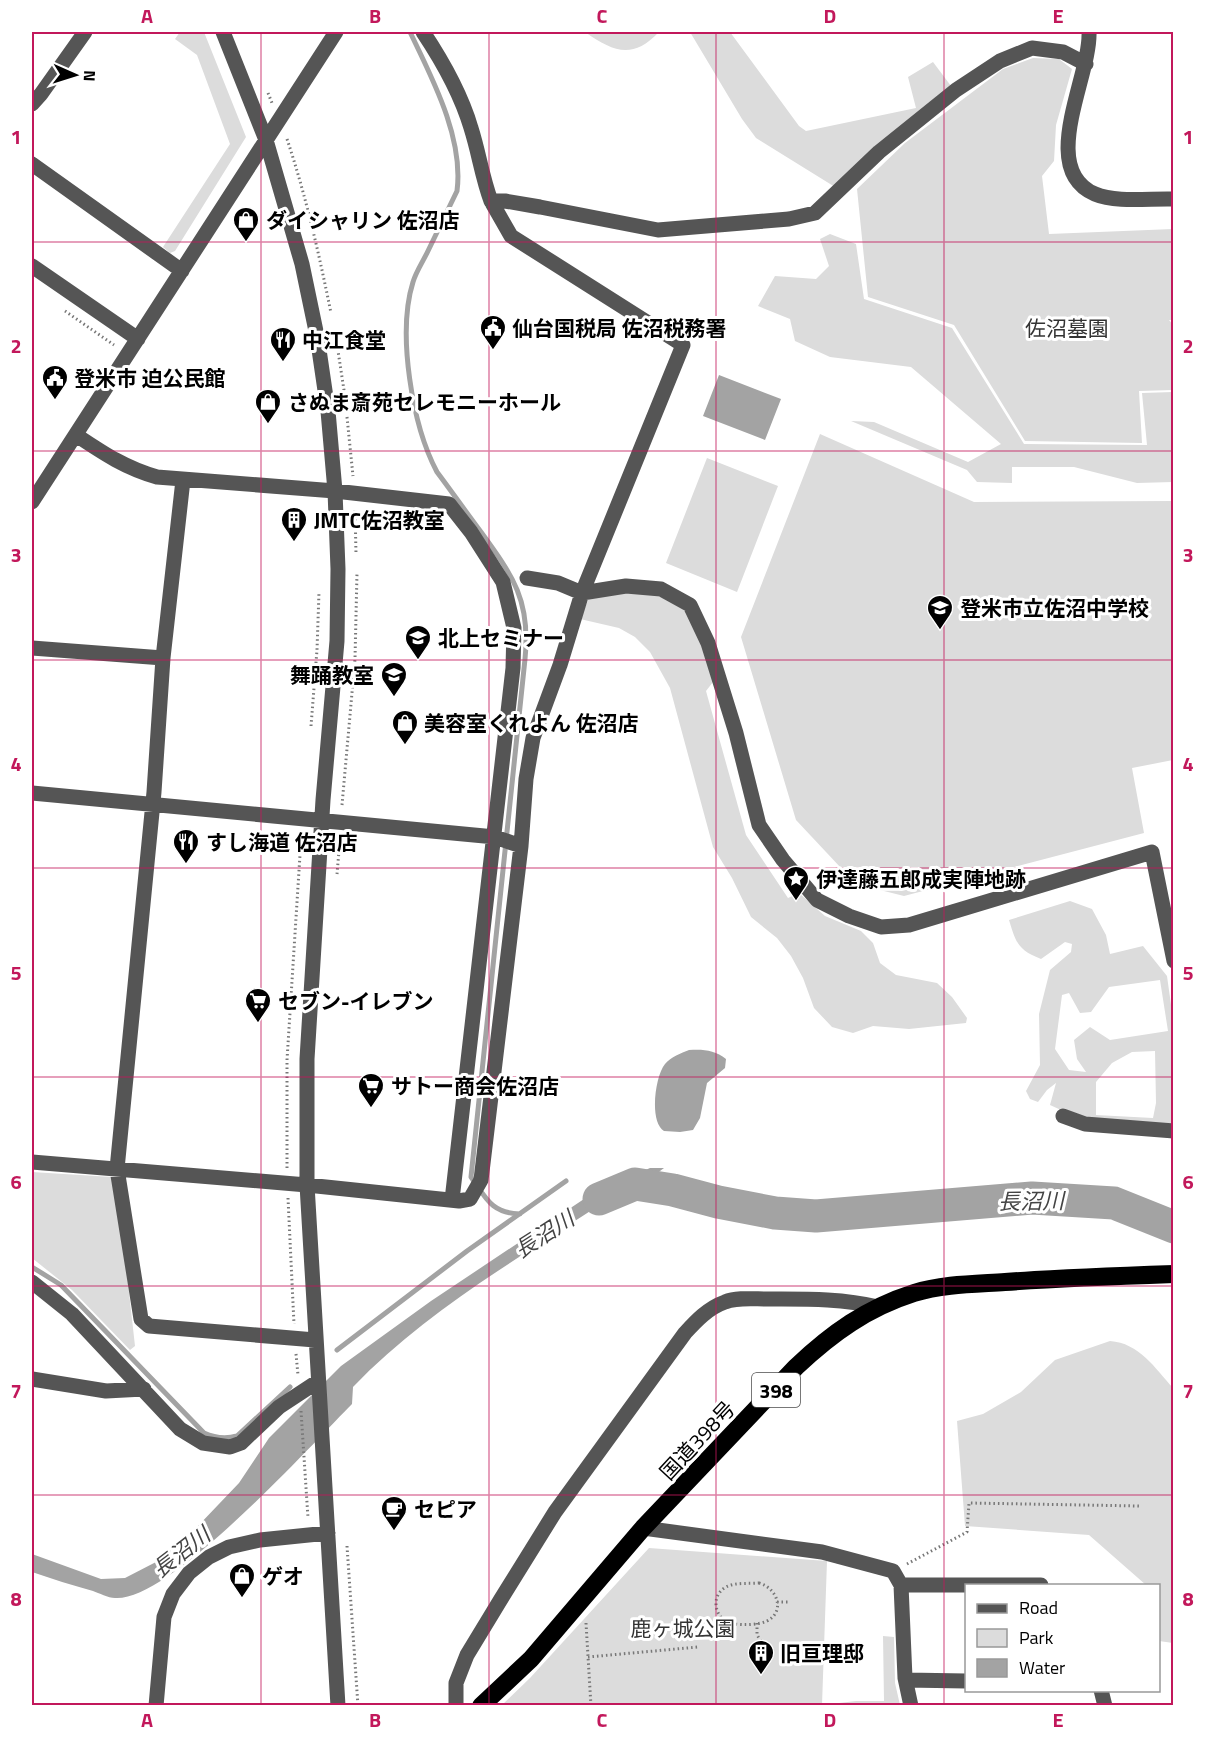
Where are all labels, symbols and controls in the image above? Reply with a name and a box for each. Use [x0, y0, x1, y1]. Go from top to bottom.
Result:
text: A [141, 0, 153, 31]
text: B [369, 0, 381, 31]
text: C [597, 0, 608, 31]
text: D [824, 0, 836, 31]
text: E [1052, 0, 1064, 31]
north arrow [45, 45, 105, 105]
text: N [78, 70, 102, 82]
text: 1 [10, 121, 22, 152]
text: 1 [1182, 121, 1194, 152]
place label: ダイシャリン 佐沼店 [266, 204, 460, 236]
shop icon: ダイシャリン 佐沼店 [231, 205, 261, 243]
place label: 仙台国税局 佐沼税務署 [512, 312, 727, 344]
park label: 佐沼墓園 [1025, 312, 1109, 344]
public building icon: 仙台国税局 佐沼税務署 [478, 313, 508, 351]
place label: 中江食堂 [302, 324, 386, 356]
restaurant icon: 中江食堂 [268, 325, 298, 363]
text: 2 [10, 330, 22, 361]
text: 2 [1182, 330, 1194, 361]
place label: 登米市 迫公民館 [74, 362, 226, 394]
public building icon: 登米市 迫公民館 [40, 363, 70, 401]
place label: さぬま斎苑セレモニーホール [288, 386, 561, 418]
shop icon: さぬま斎苑セレモニーホール [253, 387, 283, 425]
place label: JMTC佐沼教室 [314, 504, 445, 536]
building icon: JMTC佐沼教室 [279, 505, 309, 543]
text: 3 [10, 539, 22, 570]
text: 3 [1182, 539, 1194, 570]
place label: 登米市立佐沼中学校 [960, 592, 1149, 624]
school or university icon: 登米市立佐沼中学校 [925, 593, 955, 631]
place label: 北上セミナー [438, 622, 564, 654]
school or university icon: 北上セミナー [403, 623, 433, 661]
place label: 舞踊教室 [290, 659, 374, 691]
school or university icon: 舞踊教室 [379, 660, 409, 698]
place label: 美容室くれよん 佐沼店 [424, 707, 639, 739]
shop icon: 美容室くれよん 佐沼店 [390, 708, 420, 746]
text: 4 [10, 748, 22, 779]
text: 4 [1182, 748, 1194, 779]
place label: すし海道 佐沼店 [206, 826, 358, 858]
restaurant icon: すし海道 佐沼店 [171, 827, 201, 865]
place label: 伊達藤五郎成実陣地跡 [816, 863, 1026, 895]
place icon: 伊達藤五郎成実陣地跡 [781, 864, 811, 902]
text: 5 [10, 957, 22, 988]
text: 5 [1182, 957, 1194, 988]
place label: セブン-イレブン [278, 985, 434, 1017]
supermarket icon: セブン-イレブン [243, 986, 273, 1024]
place label: サトー商会佐沼店 [391, 1070, 559, 1102]
supermarket icon: サトー商会佐沼店 [356, 1071, 386, 1109]
text: 6 [10, 1166, 22, 1197]
text: 6 [1182, 1166, 1194, 1197]
water label: 長沼川 [998, 1183, 1066, 1219]
water label: 長沼川 [507, 1201, 583, 1266]
road number: 398 [752, 1373, 800, 1407]
text: 7 [10, 1375, 22, 1406]
text: 7 [1182, 1375, 1194, 1406]
street label: 国道398号 [652, 1393, 742, 1487]
place label: セピア [414, 1493, 477, 1525]
cafe icon: セピア [379, 1494, 409, 1532]
water label: 長沼川 [145, 1517, 219, 1586]
place label: ゲオ [262, 1560, 304, 1592]
shop icon: ゲオ [227, 1561, 257, 1599]
text: 8 [10, 1583, 22, 1614]
text: 8 [1182, 1583, 1194, 1614]
legend [965, 1584, 1160, 1692]
text: Road [1019, 1594, 1058, 1621]
park label: 鹿ヶ城公園 [631, 1612, 736, 1644]
text: Park [1019, 1624, 1054, 1651]
place label: 旧亘理邸 [780, 1637, 864, 1669]
building icon: 旧亘理邸 [746, 1638, 776, 1676]
text: Water [1019, 1654, 1065, 1681]
text: A [141, 1704, 153, 1735]
text: B [369, 1704, 381, 1735]
text: C [597, 1704, 608, 1735]
text: D [824, 1704, 836, 1735]
text: E [1052, 1704, 1064, 1735]

